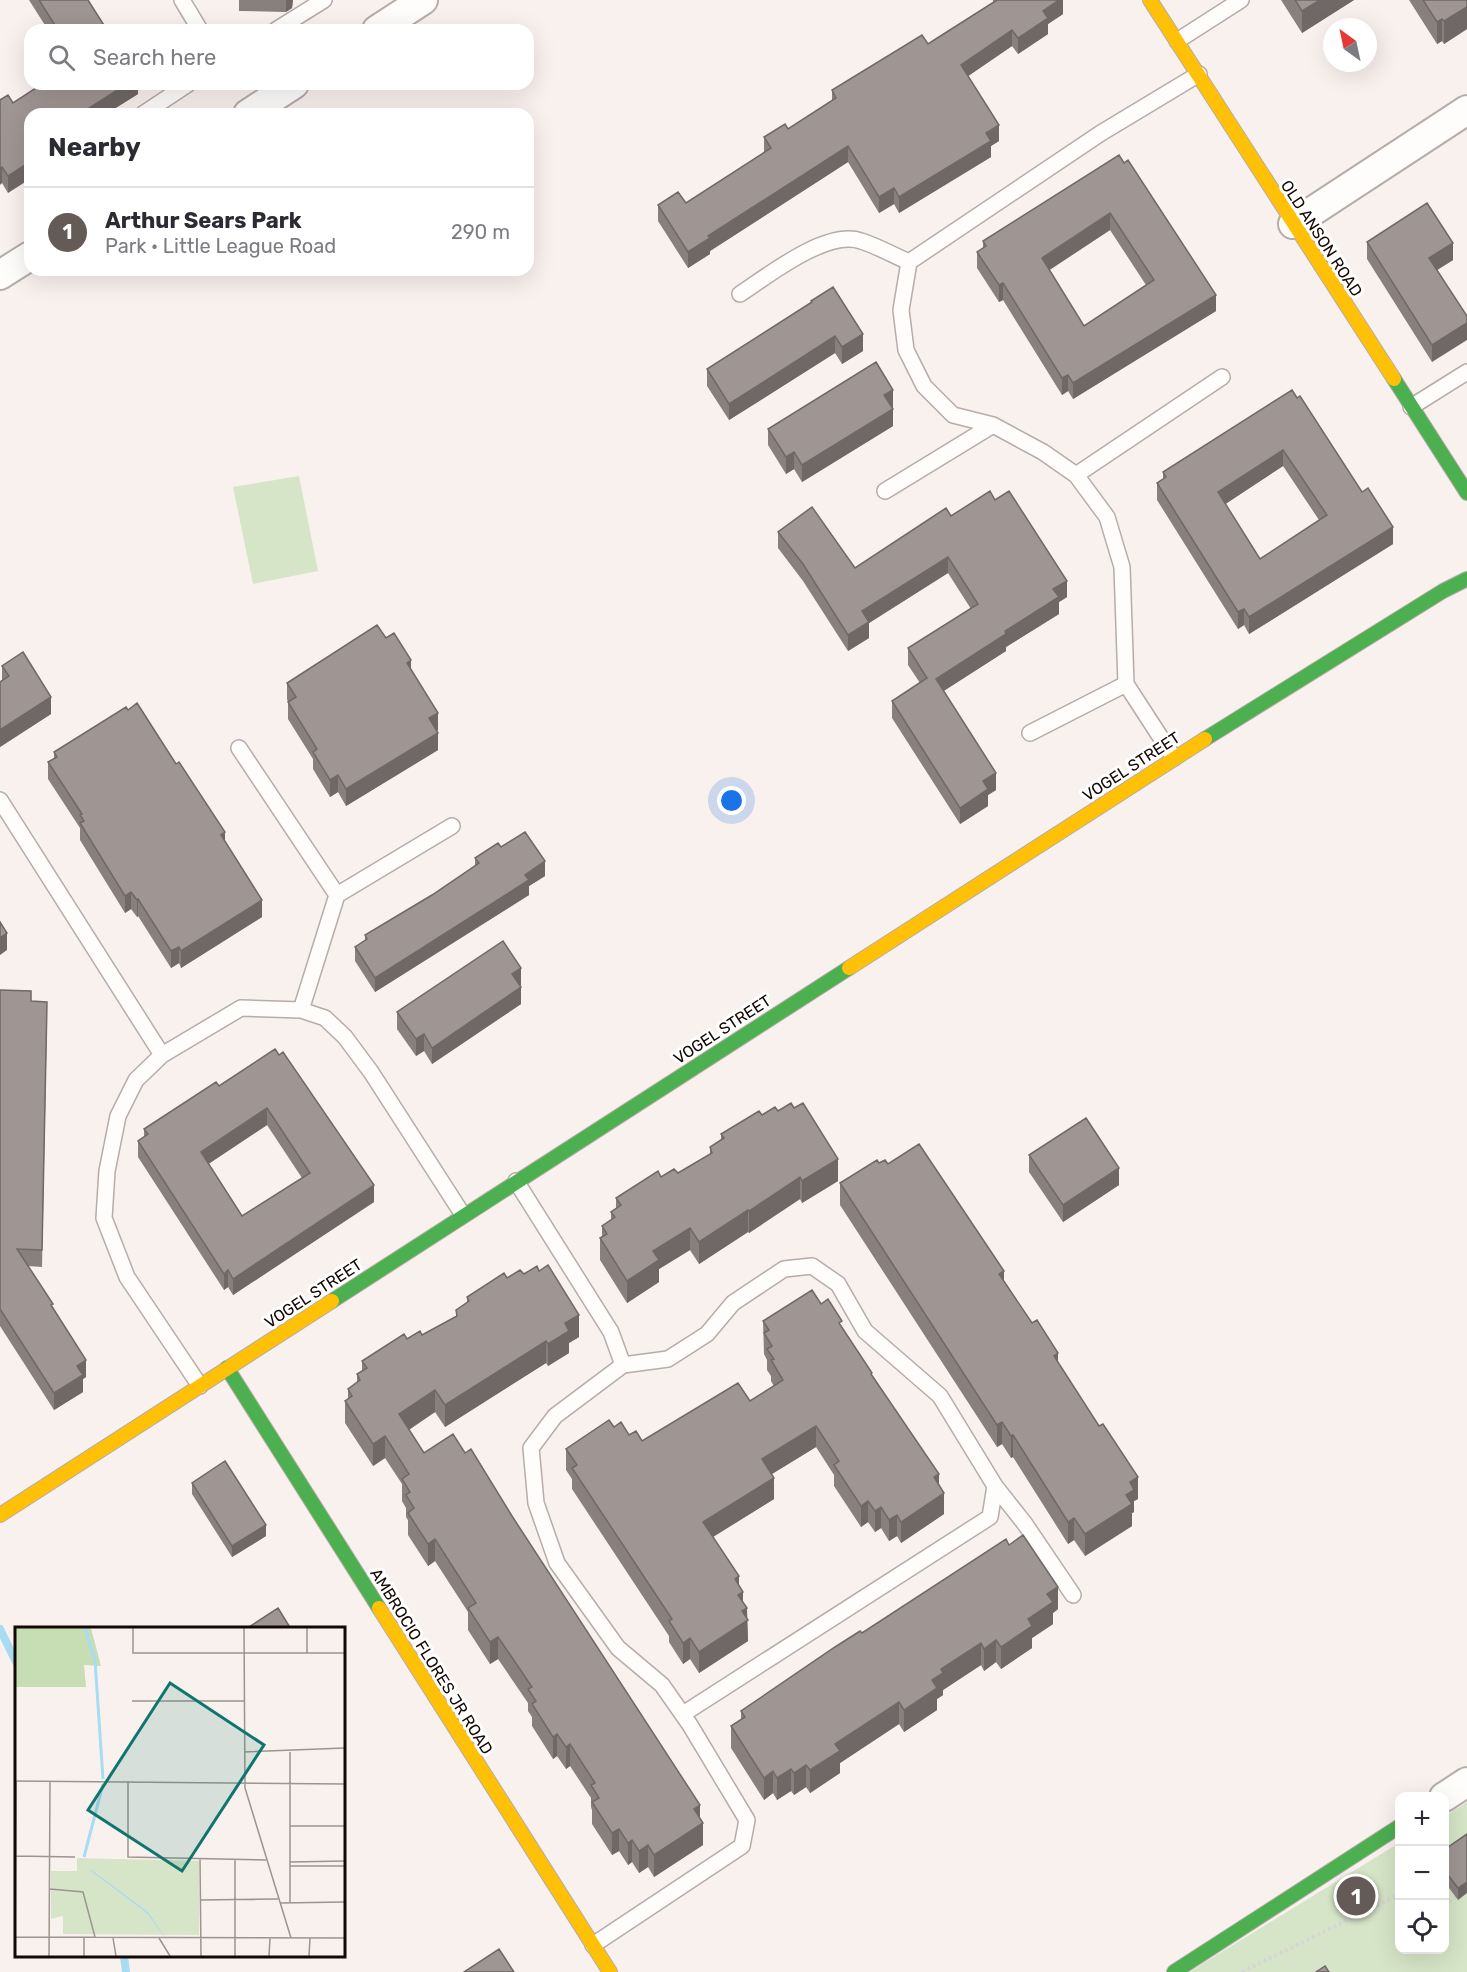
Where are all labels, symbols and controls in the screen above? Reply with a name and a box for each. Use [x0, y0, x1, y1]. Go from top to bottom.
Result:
north arrow [1323, 18, 1377, 72]
search box [24, 24, 534, 90]
icon: search [45, 41, 78, 74]
text: Search here [93, 44, 216, 71]
text: Nearby [48, 132, 141, 163]
street label: OLD ANSON ROAD [1277, 177, 1366, 300]
text: Arthur Sears Park [105, 207, 302, 234]
text: 1 [63, 220, 72, 244]
text: 290 m [451, 220, 510, 244]
text: Park · Little League Road [105, 234, 336, 258]
street label: VOGEL STREET [1079, 728, 1184, 805]
your location [717, 786, 746, 815]
street label: VOGEL STREET [670, 991, 775, 1068]
street label: VOGEL STREET [261, 1255, 366, 1332]
street label: AMBROCIO FLORES JR ROAD [366, 1565, 497, 1758]
inset map [15, 1627, 345, 1957]
map controls [1395, 1792, 1449, 1954]
button: + [1395, 1792, 1449, 1846]
button: − [1395, 1846, 1449, 1900]
pin: 1 [1336, 1874, 1376, 1918]
button: locate [1395, 1900, 1449, 1954]

